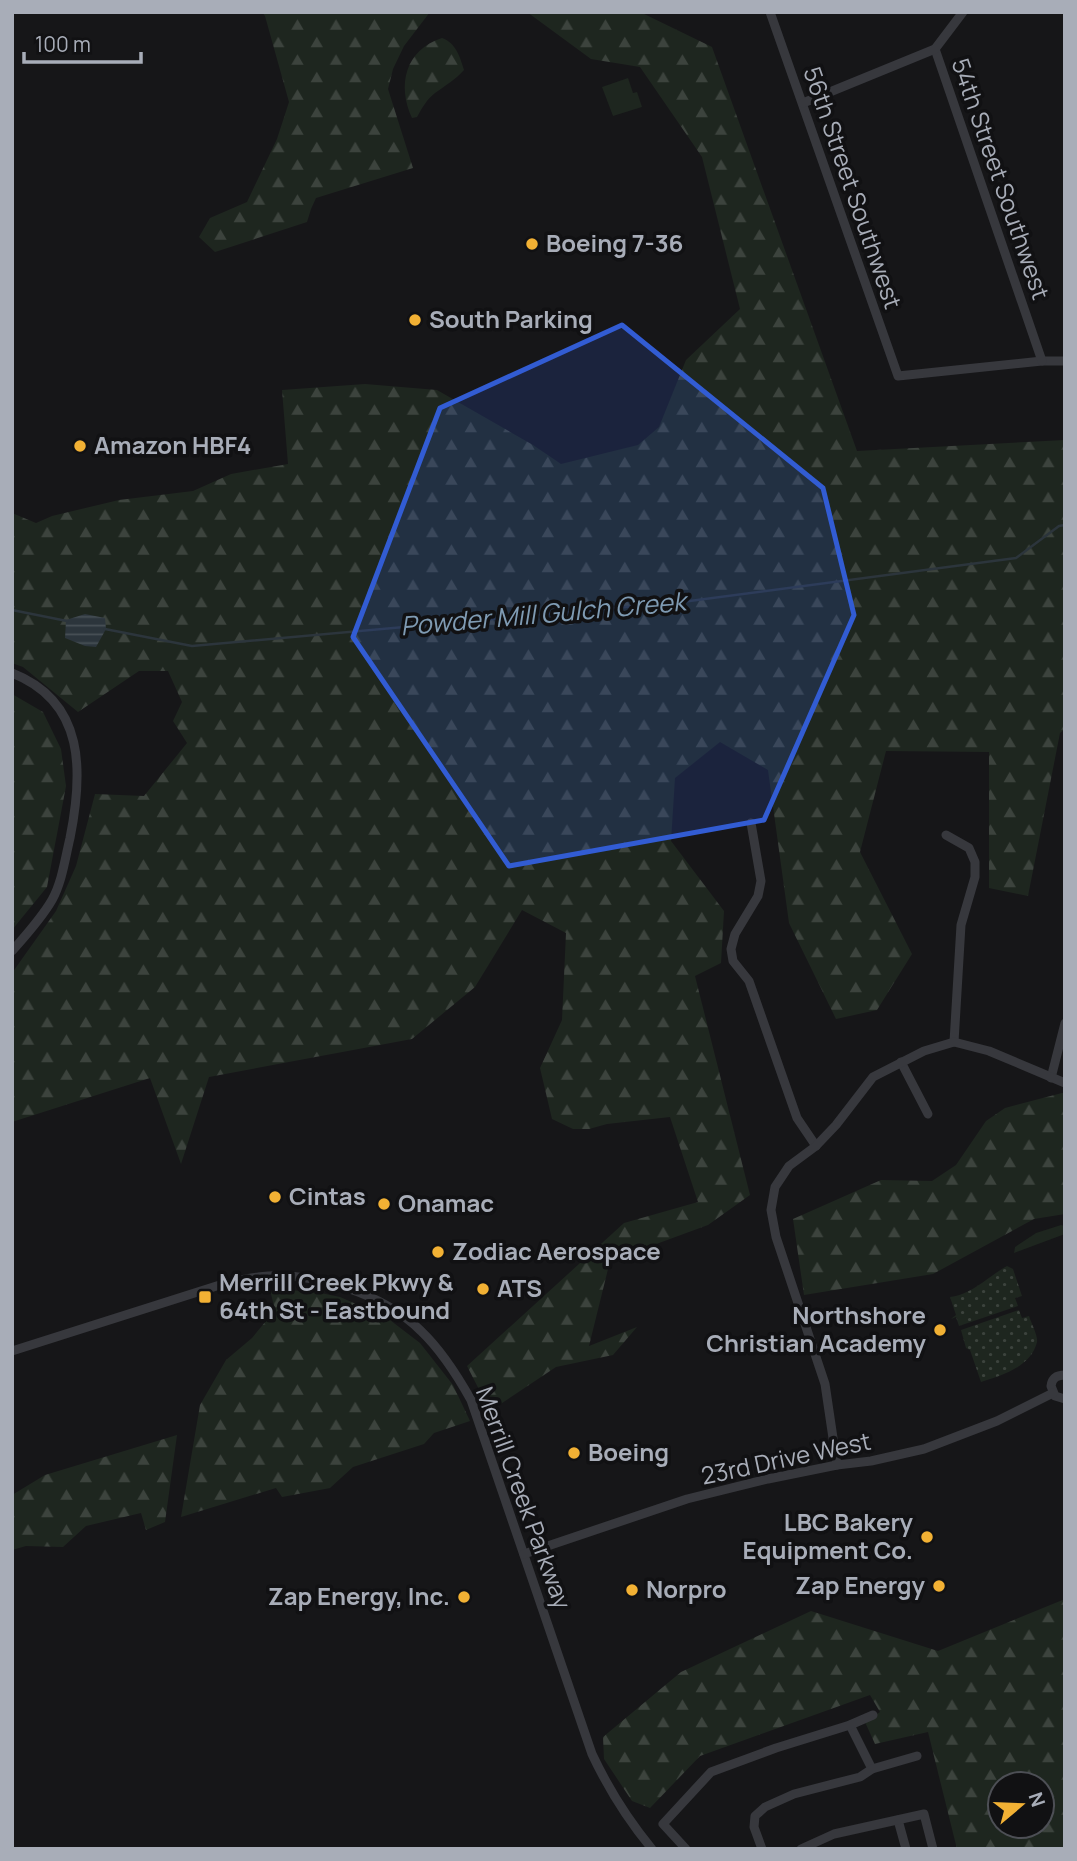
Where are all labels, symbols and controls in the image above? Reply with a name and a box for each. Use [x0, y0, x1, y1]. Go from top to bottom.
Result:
scale bar [24, 21, 142, 65]
text: 100 m [35, 30, 91, 58]
street label: 54th Street Southwest [945, 53, 1058, 304]
street label: 56th Street Southwest [796, 62, 910, 313]
place label: Boeing 7-36 [546, 226, 684, 259]
marker: Boeing 7-36 [524, 236, 540, 252]
place label: South Parking [429, 302, 593, 335]
marker: South Parking [407, 312, 423, 328]
place label: Amazon HBF4 [94, 428, 251, 461]
marker: Amazon HBF4 [72, 438, 88, 454]
water label: Powder Mill Gulch Creek [399, 582, 691, 643]
place label: Cintas [289, 1179, 366, 1212]
place label: Onamac [398, 1186, 494, 1219]
marker: Cintas [267, 1189, 283, 1205]
marker: Onamac [376, 1196, 392, 1212]
place label: Zodiac Aerospace [452, 1234, 661, 1267]
marker: Zodiac Aerospace [430, 1244, 446, 1260]
place label: Merrill Creek Pkwy & 64th St - Eastbound [219, 1265, 453, 1326]
place label: ATS [497, 1271, 542, 1304]
marker: ATS [475, 1281, 491, 1297]
marker: Merrill Creek Pkwy & 64th St - Eastbound [197, 1289, 213, 1305]
place label: Northshore Christian Academy [706, 1298, 927, 1359]
marker: Northshore Christian Academy [932, 1322, 948, 1338]
street label: Merrill Creek Parkway [469, 1382, 580, 1614]
street label: 23rd Drive West [698, 1423, 874, 1492]
place label: Boeing [588, 1435, 669, 1468]
marker: Boeing [566, 1445, 582, 1461]
place label: LBC Bakery Equipment Co. [743, 1505, 914, 1566]
marker: LBC Bakery Equipment Co. [919, 1529, 935, 1545]
place label: Zap Energy [795, 1568, 926, 1601]
place label: Norpro [646, 1572, 727, 1605]
marker: Zap Energy [931, 1578, 947, 1594]
place label: Zap Energy, Inc. [268, 1579, 450, 1612]
marker: Norpro [624, 1582, 640, 1598]
marker: Zap Energy, Inc. [456, 1589, 472, 1605]
north arrow [986, 1770, 1056, 1840]
text: N [1023, 1789, 1052, 1810]

